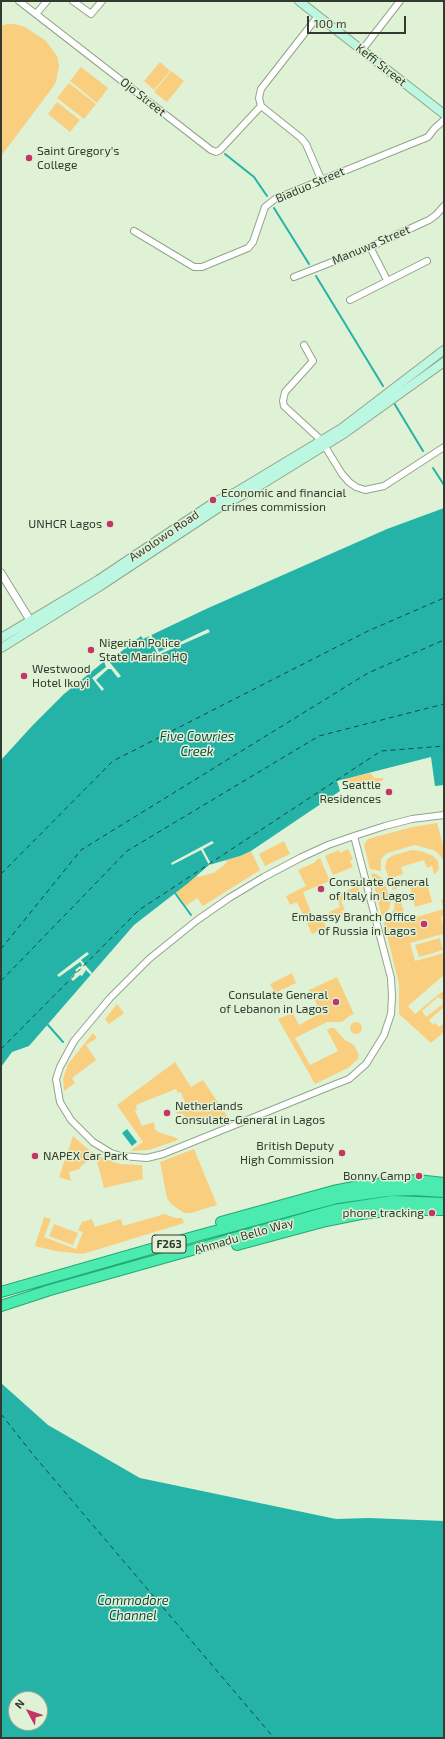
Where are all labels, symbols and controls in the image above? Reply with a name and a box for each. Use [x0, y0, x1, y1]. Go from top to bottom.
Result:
scale bar [309, 8, 408, 34]
text: 100 m [314, 16, 346, 30]
street label: Keffi Street [353, 41, 409, 89]
street label: Ojo Street [117, 75, 169, 119]
place label: Saint Gregory's College [37, 144, 119, 172]
marker: Saint Gregory's College [24, 153, 34, 163]
street label: Biaduo Street [273, 164, 347, 206]
street label: Manuwa Street [330, 222, 412, 268]
place label: Economic and financial crimes commission [221, 486, 346, 514]
marker: Economic and financial crimes commission [208, 495, 218, 505]
street label: Awolowo Road [126, 507, 202, 565]
place label: UNHCR Lagos [28, 517, 102, 531]
marker: UNHCR Lagos [105, 519, 115, 529]
place label: Nigerian Police State Marine HQ [99, 636, 188, 664]
marker: Nigerian Police State Marine HQ [86, 645, 96, 655]
place label: Westwood Hotel Ikoyi [32, 662, 91, 690]
marker: Westwood Hotel Ikoyi [19, 671, 29, 681]
water label: Five Cowries Creek [160, 729, 234, 760]
place label: Seattle Residences [320, 778, 381, 806]
marker: Seattle Residences [384, 787, 394, 797]
place label: Consulate General of Italy in Lagos [329, 875, 429, 903]
marker: Consulate General of Italy in Lagos [316, 884, 326, 894]
place label: Embassy Branch Office of Russia in Lagos [291, 910, 416, 938]
marker: Embassy Branch Office of Russia in Lagos [419, 919, 429, 929]
place label: Consulate General of Lebanon in Lagos [220, 988, 328, 1016]
marker: Consulate General of Lebanon in Lagos [331, 997, 341, 1007]
place label: Netherlands Consulate-General in Lagos [175, 1099, 325, 1127]
marker: Netherlands Consulate-General in Lagos [162, 1108, 172, 1118]
place label: British Deputy High Commission [240, 1139, 334, 1167]
marker: British Deputy High Commission [337, 1148, 347, 1158]
place label: NAPEX Car Park [43, 1149, 128, 1163]
marker: NAPEX Car Park [30, 1151, 40, 1161]
place label: Bonny Camp [343, 1169, 411, 1183]
marker: Bonny Camp [414, 1171, 424, 1181]
place label: phone tracking [343, 1206, 424, 1220]
marker: phone tracking [427, 1208, 437, 1218]
street label: Ahmadu Bello Way [193, 1215, 295, 1257]
road number: F263 [152, 1235, 186, 1253]
water label: Commodore Channel [97, 1593, 169, 1624]
north arrow [8, 1691, 48, 1731]
text: N [12, 1696, 27, 1711]

